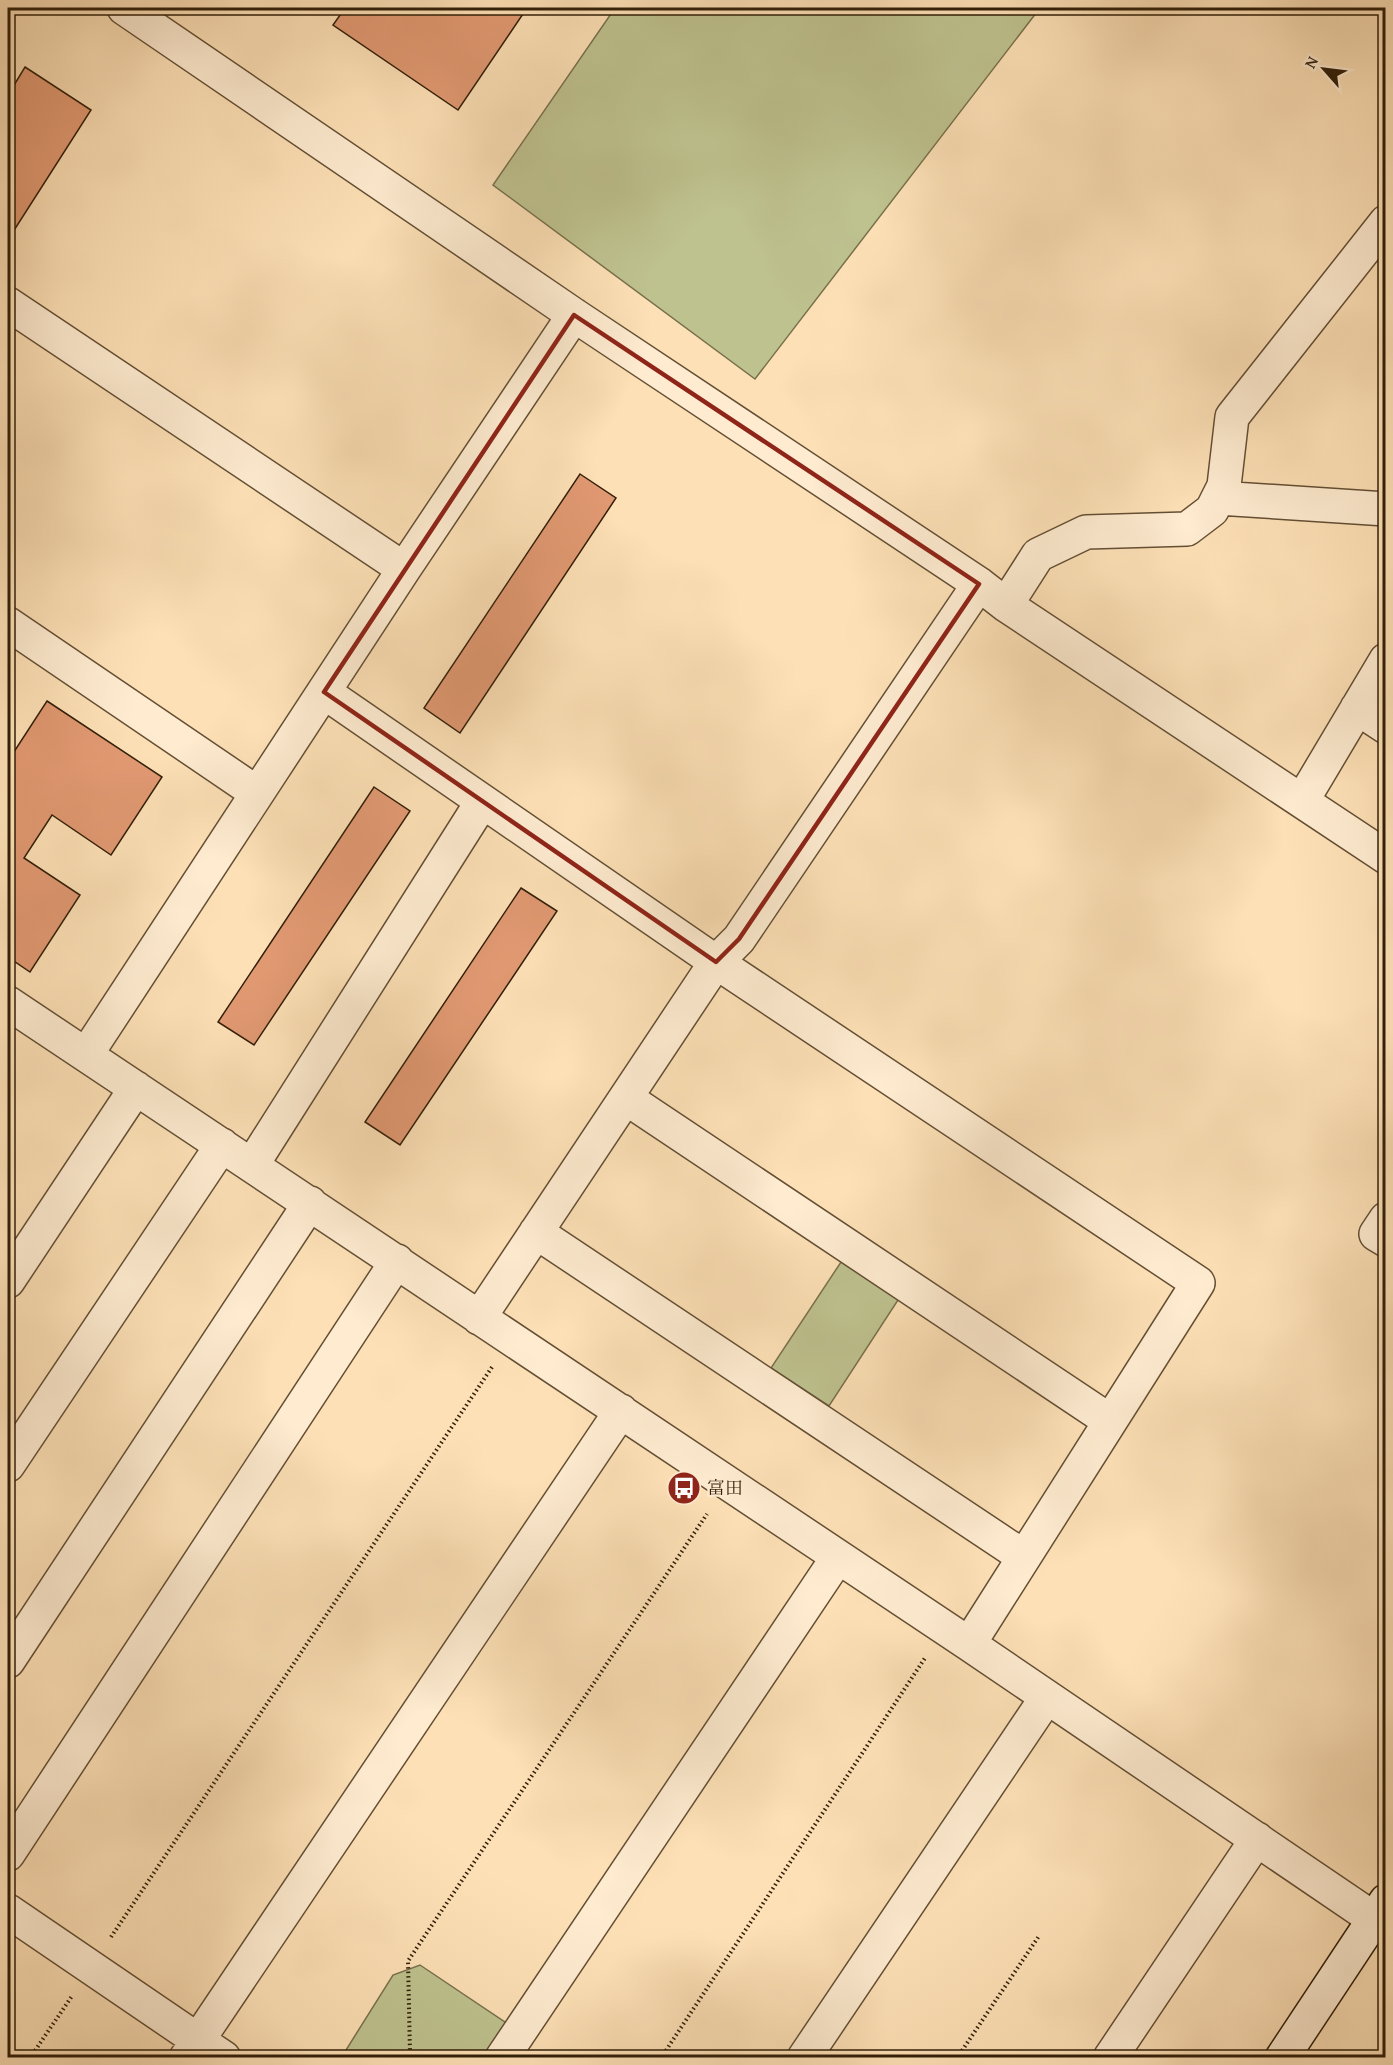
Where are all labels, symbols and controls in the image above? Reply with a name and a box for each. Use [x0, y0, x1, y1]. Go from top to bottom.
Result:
north arrow [1294, 39, 1354, 99]
text: N [1298, 51, 1324, 72]
bus stop icon: 富田 [666, 1470, 702, 1506]
place label: 富田 [707, 1474, 743, 1501]

